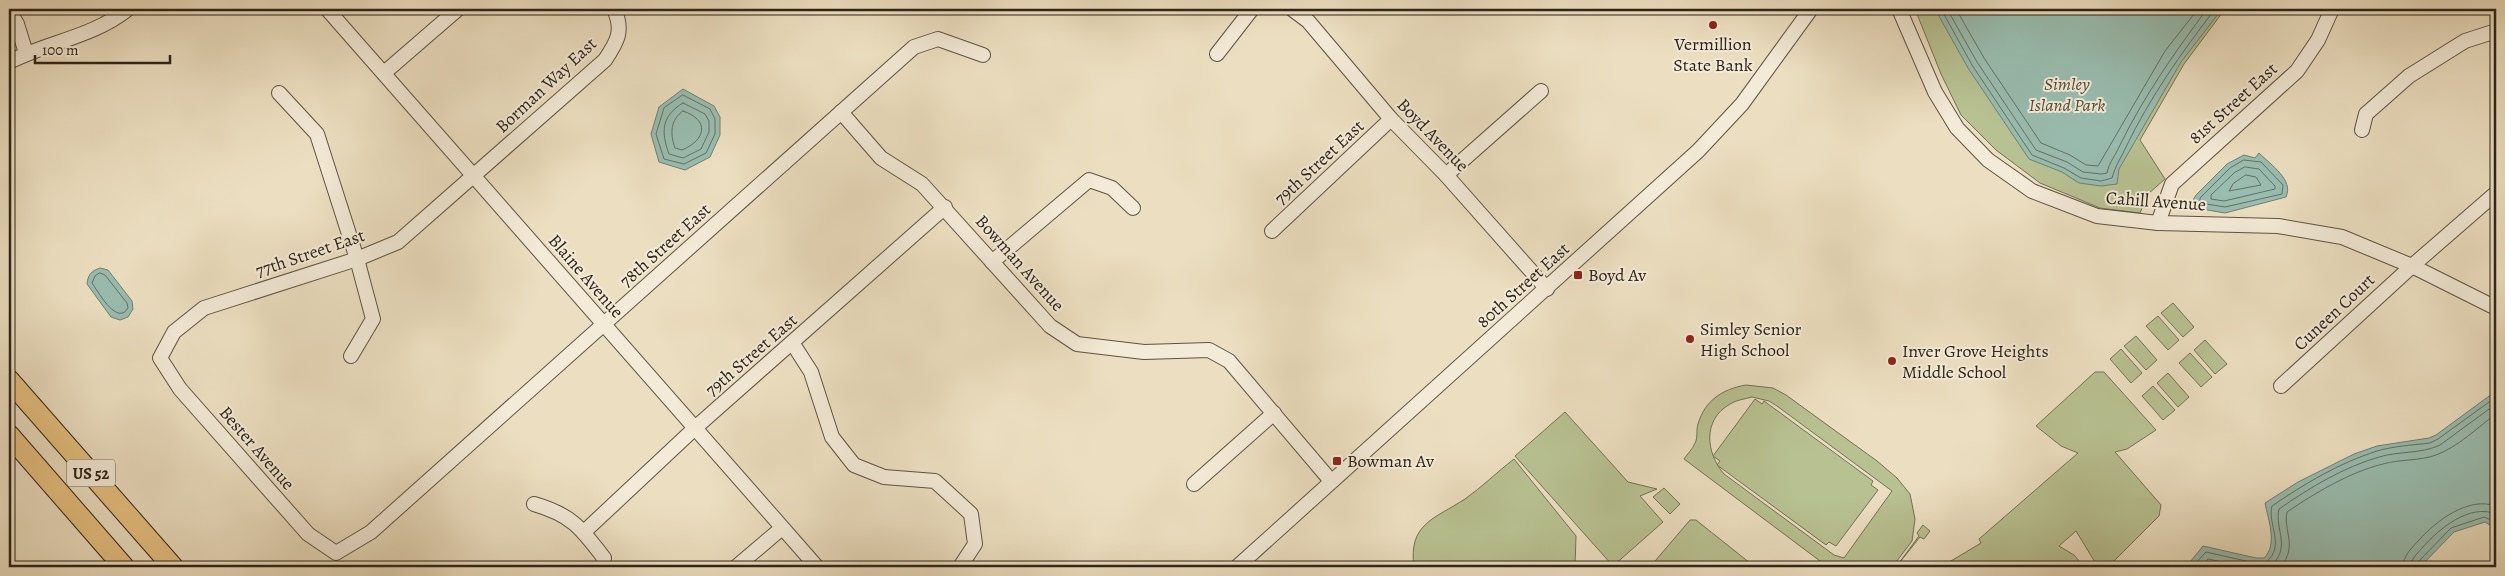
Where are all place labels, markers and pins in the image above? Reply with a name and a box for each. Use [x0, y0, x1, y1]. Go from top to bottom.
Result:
marker: Vermillion State Bank [1707, 19, 1719, 31]
place label: Vermillion State Bank [1673, 32, 1753, 77]
place label: Boyd Av [1588, 263, 1647, 287]
marker: Boyd Av [1572, 269, 1584, 281]
place label: Simley Senior High School [1700, 317, 1802, 362]
marker: Simley Senior High School [1684, 333, 1696, 345]
place label: Inver Grove Heights Middle School [1902, 339, 2049, 384]
marker: Inver Grove Heights Middle School [1886, 355, 1898, 367]
place label: Bowman Av [1347, 449, 1435, 473]
marker: Bowman Av [1331, 455, 1343, 467]

